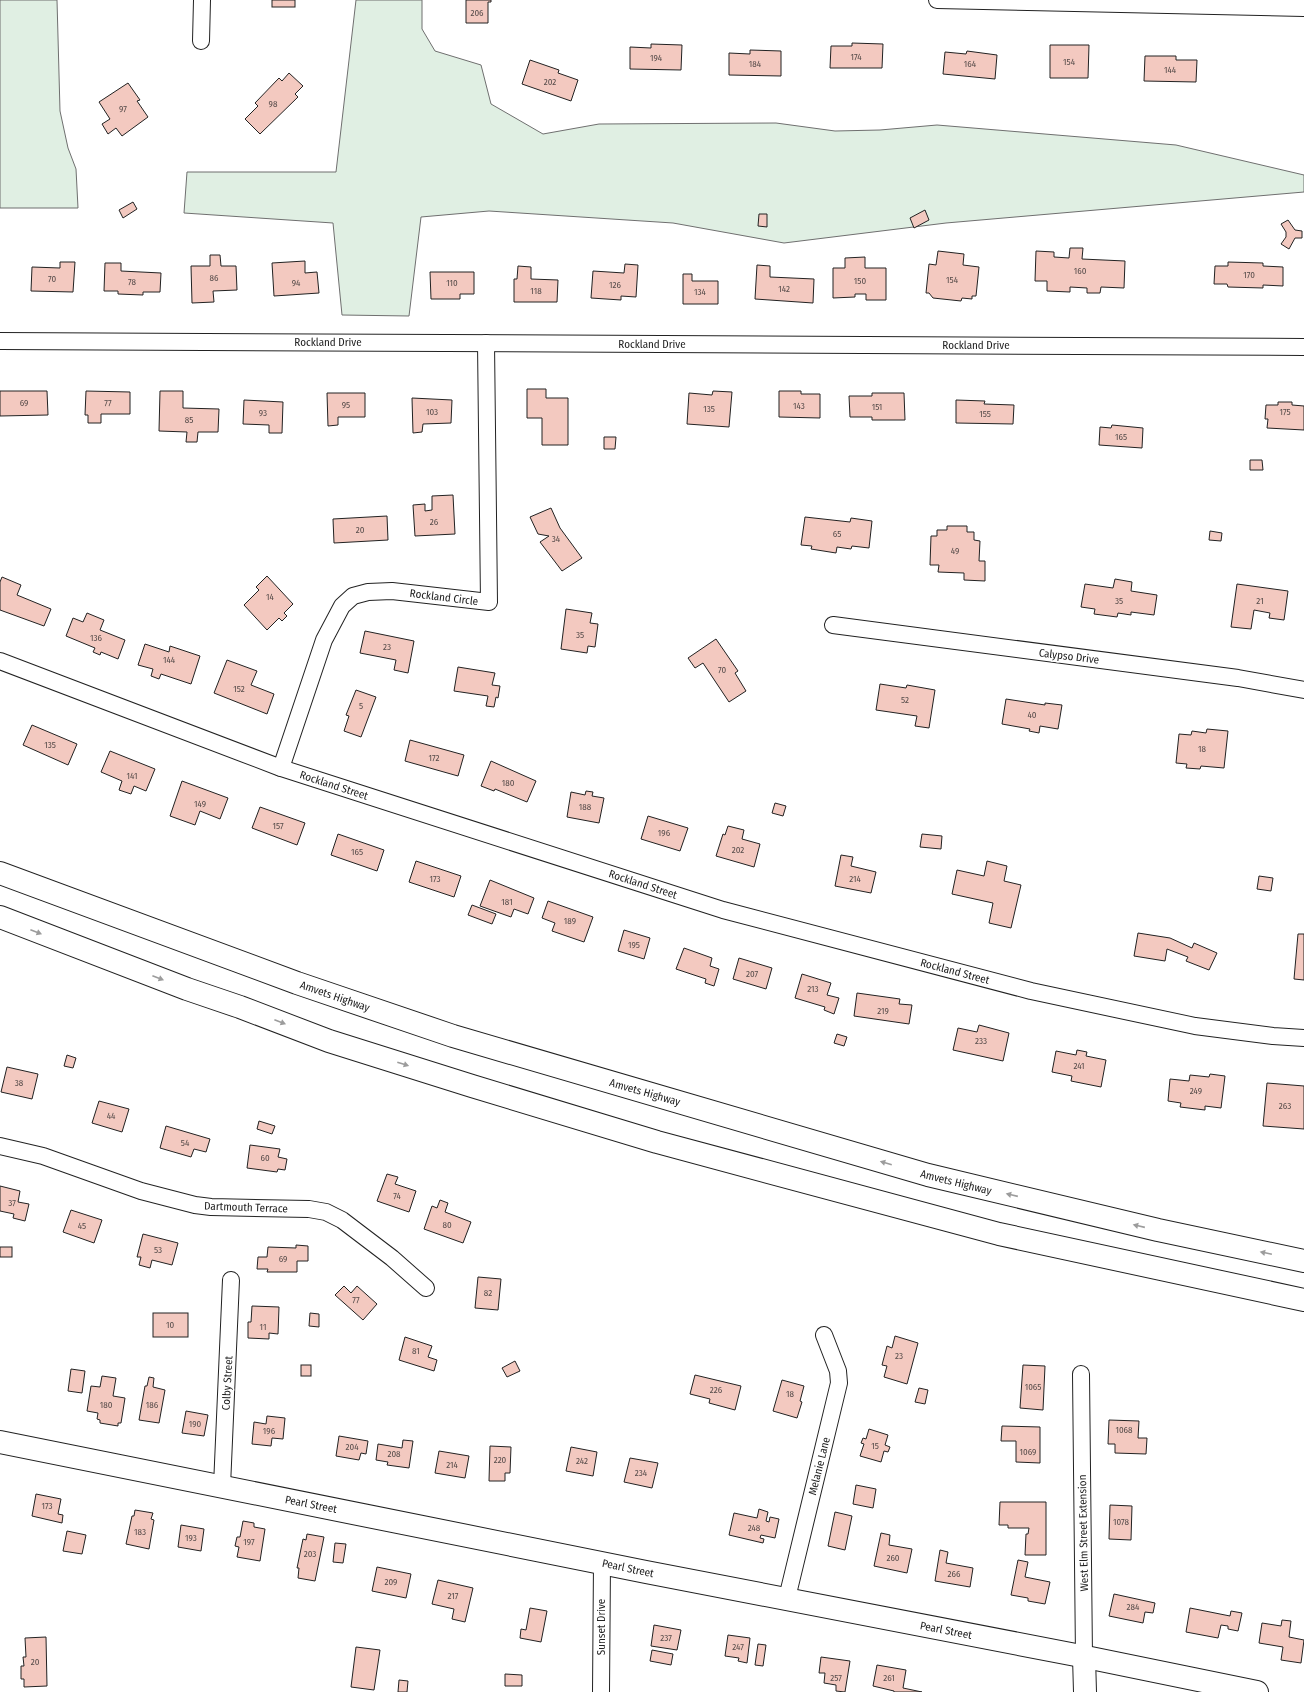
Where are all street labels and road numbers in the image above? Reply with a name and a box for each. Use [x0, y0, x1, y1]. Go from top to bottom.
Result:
street label: Rockland Drive [294, 336, 362, 349]
street label: Rockland Drive [618, 338, 686, 351]
street label: Rockland Drive [942, 339, 1010, 352]
street label: Rockland Circle [409, 587, 479, 608]
street label: Calypso Drive [1038, 646, 1100, 667]
street label: Rockland Street [298, 768, 370, 803]
street label: Rockland Street [607, 867, 679, 902]
street label: Rockland Street [919, 956, 991, 987]
street label: Amvets Highway [298, 978, 372, 1015]
street label: Amvets Highway [608, 1076, 682, 1109]
street label: Amvets Highway [919, 1167, 993, 1198]
street label: Dartmouth Terrace [204, 1200, 288, 1215]
street label: Colby Street [220, 1355, 235, 1411]
street label: Melanie Lane [806, 1436, 833, 1497]
street label: West Elm Street Extension [1076, 1474, 1091, 1592]
street label: Pearl Street [284, 1493, 338, 1516]
street label: Pearl Street [601, 1557, 655, 1580]
street label: Sunset Drive [595, 1599, 608, 1655]
street label: Pearl Street [919, 1619, 973, 1642]

